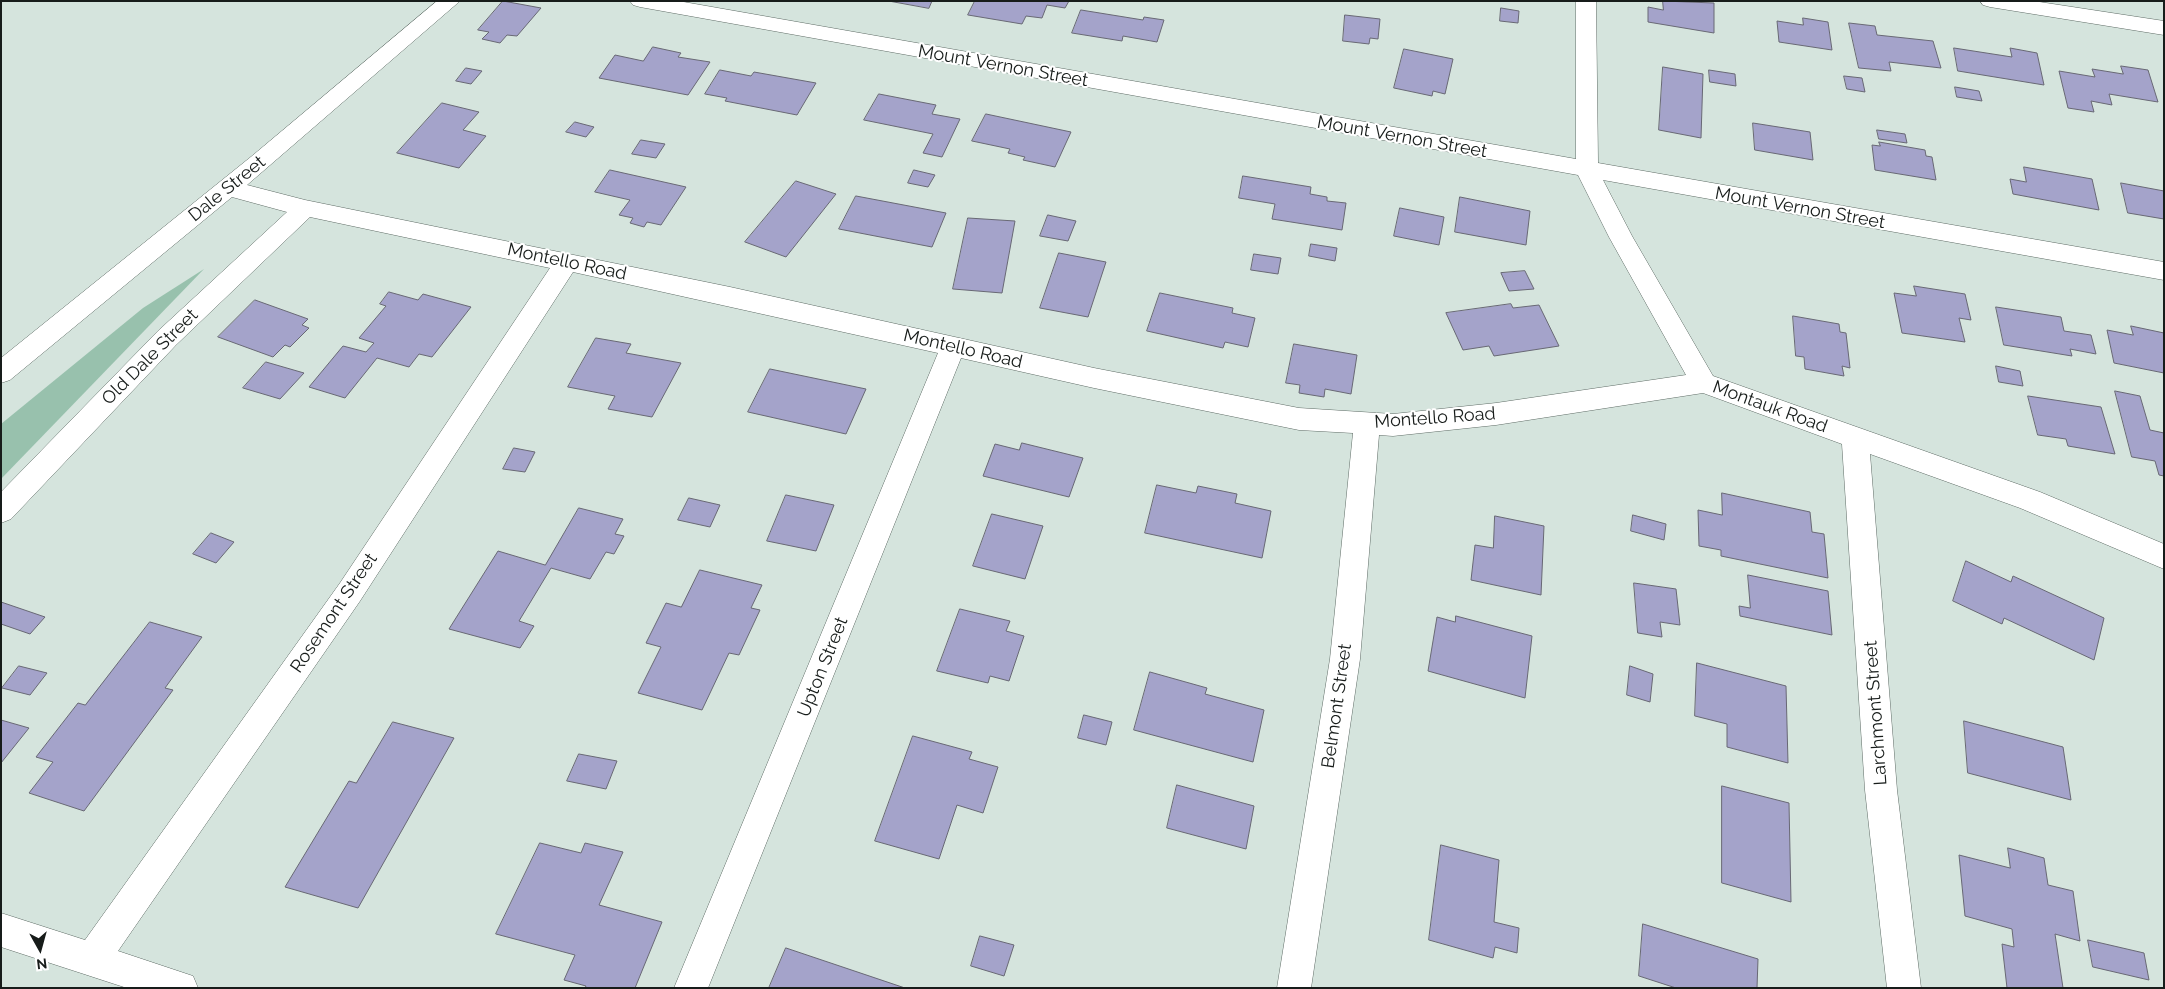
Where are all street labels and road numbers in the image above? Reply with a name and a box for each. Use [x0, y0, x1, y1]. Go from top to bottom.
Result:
street label: Mount Vernon Street [916, 40, 1090, 92]
street label: Mount Vernon Street [1315, 111, 1489, 163]
street label: Dale Street [184, 151, 270, 227]
street label: Mount Vernon Street [1713, 182, 1887, 234]
street label: Montello Road [505, 239, 629, 285]
street label: Old Dale Street [98, 305, 202, 409]
street label: Montello Road [901, 325, 1025, 373]
street label: Montauk Road [1710, 376, 1830, 438]
street label: Montello Road [1374, 403, 1496, 433]
street label: Rosemont Street [286, 549, 382, 677]
street label: Upton Street [793, 614, 853, 720]
street label: Larchmont Street [1860, 640, 1892, 786]
street label: Belmont Street [1318, 642, 1356, 770]

